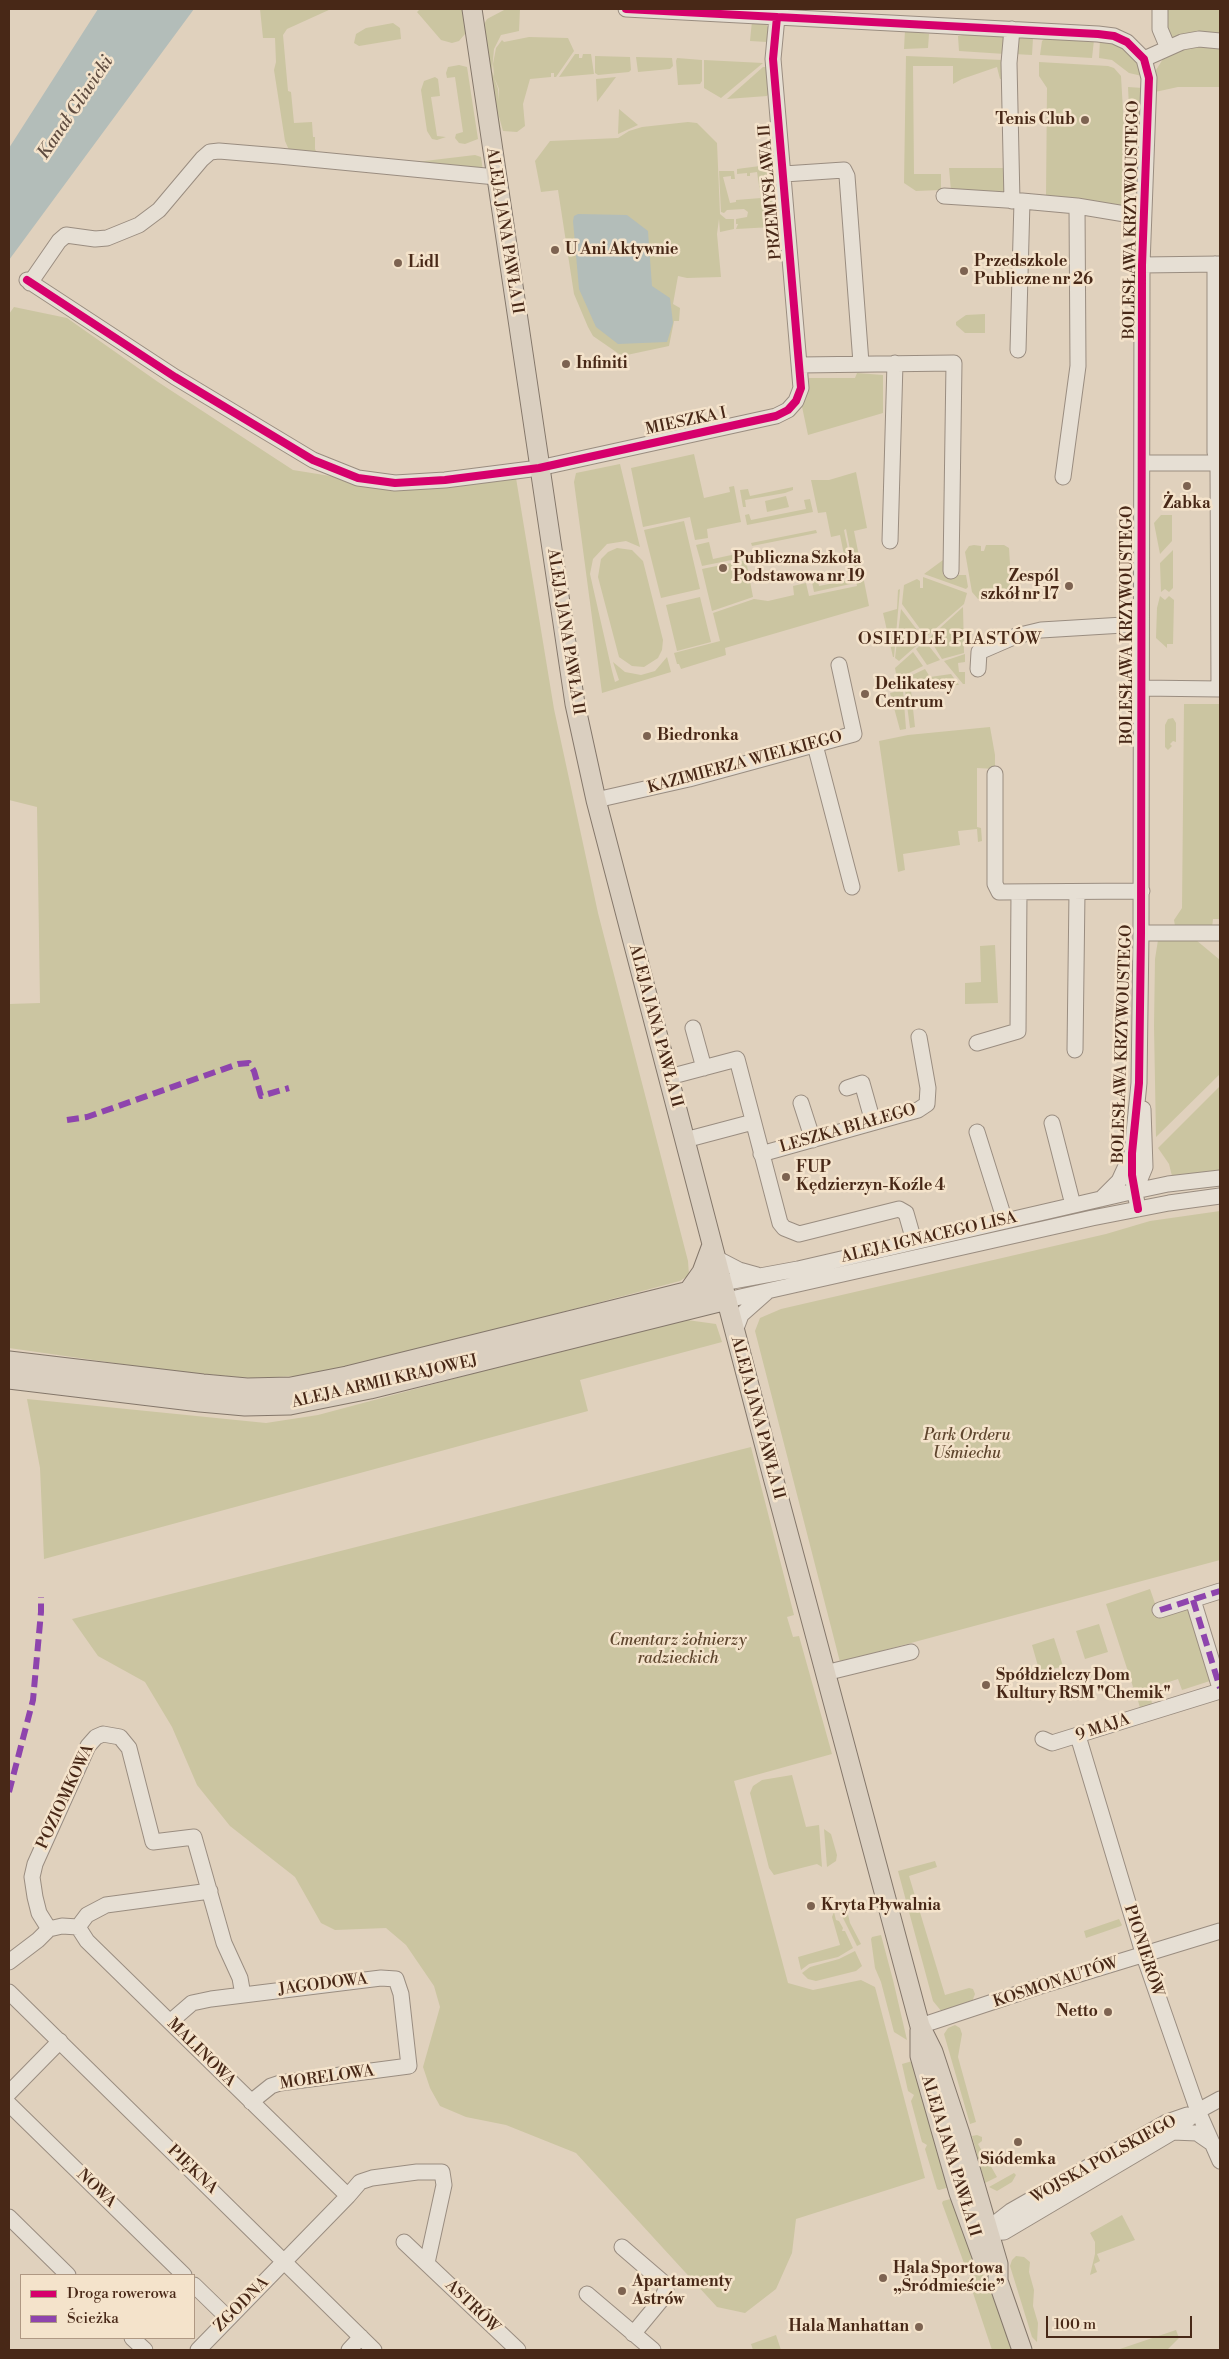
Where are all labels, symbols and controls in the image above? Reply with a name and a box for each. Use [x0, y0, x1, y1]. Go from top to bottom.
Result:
water label: Kanał Gliwicki [33, 52, 119, 164]
street label: BOLESŁAWA KRZYWOUSTEGO [1120, 100, 1144, 340]
place label: Tenis Club [996, 110, 1075, 130]
marker: Tenis Club [1079, 114, 1091, 126]
street label: PRZEMYSŁAWA II [756, 123, 786, 261]
street label: ALEJA JANA PAWŁA II [481, 147, 527, 315]
place label: U Ani Aktywnie [565, 240, 678, 260]
marker: U Ani Aktywnie [549, 244, 561, 256]
place label: Przedszkole Publiczne nr 26 [974, 252, 1093, 290]
place label: Lidl [408, 253, 439, 273]
marker: Lidl [392, 257, 404, 269]
marker: Przedszkole Publiczne nr 26 [958, 265, 970, 277]
place label: Infiniti [576, 354, 628, 374]
marker: Infiniti [560, 358, 572, 370]
street label: MIESZKA I [644, 404, 728, 440]
marker: Żabka [1181, 480, 1193, 492]
place label: Żabka [1163, 494, 1211, 514]
street label: BOLESŁAWA KRZYWOUSTEGO [1118, 505, 1138, 745]
street label: ALEJA JANA PAWŁA II [542, 548, 588, 716]
place label: Publiczna Szkoła Podstawowa nr 19 [733, 549, 865, 587]
marker: Publiczna Szkoła Podstawowa nr 19 [717, 562, 729, 574]
place label: Zespól szkół nr 17 [981, 567, 1059, 605]
marker: Zespól szkół nr 17 [1063, 580, 1075, 592]
district label: OSIEDLE PIASTÓW [856, 629, 1044, 651]
place label: Delikatesy Centrum [875, 675, 955, 713]
marker: Delikatesy Centrum [859, 688, 871, 700]
place label: Biedronka [657, 726, 739, 746]
street label: KAZIMIERZA WIELKIEGO [646, 728, 844, 798]
marker: Biedronka [641, 730, 653, 742]
street label: BOLESŁAWA KRZYWOUSTEGO [1109, 924, 1137, 1164]
street label: ALEJA JANA PAWŁA II [624, 942, 686, 1110]
street label: LESZKA BIAŁEGO [778, 1100, 918, 1158]
place label: FUP Kędzierzyn-Koźle 4 [796, 1158, 946, 1196]
marker: FUP Kędzierzyn-Koźle 4 [780, 1171, 792, 1183]
street label: ALEJA IGNACEGO LISA [839, 1208, 1019, 1268]
street label: ALEJA JANA PAWŁA II [726, 1334, 788, 1502]
street label: ALEJA ARMII KRAJOWEJ [290, 1351, 480, 1413]
park label: Park Orderu Uśmiechu [923, 1426, 1011, 1464]
park label: Cmentarz żołnierzy radzieckich [609, 1631, 747, 1669]
place label: Spółdzielczy Dom Kultury RSM "Chemik" [996, 1666, 1171, 1704]
marker: Spółdzielczy Dom Kultury RSM "Chemik" [980, 1679, 992, 1691]
street label: 9 MAJA [1073, 1710, 1133, 1746]
street label: POZIOMKOWA [33, 1742, 99, 1852]
place label: Kryta Pływalnia [821, 1896, 941, 1916]
marker: Kryta Pływalnia [805, 1900, 817, 1912]
street label: PIONIERÓW [1119, 1903, 1167, 1999]
street label: KOSMONAUTÓW [991, 1954, 1121, 2012]
street label: JAGODOWA [277, 1970, 369, 2000]
place label: Netto [1056, 2002, 1098, 2022]
marker: Netto [1102, 2006, 1114, 2018]
street label: MALINOWA [163, 2015, 239, 2091]
street label: MORELOWA [279, 2062, 375, 2094]
street label: ALEJA JANA PAWŁA II [916, 2073, 984, 2239]
street label: WOJSKA POLSKIEGO [1028, 2112, 1180, 2208]
marker: Siódemka [1012, 2136, 1024, 2148]
street label: PIĘKNA [163, 2141, 221, 2199]
place label: Siódemka [980, 2150, 1056, 2170]
street label: NOWA [72, 2166, 120, 2212]
place label: Hala Sportowa „Śródmieście” [893, 2259, 1005, 2297]
place label: Apartamenty Astrów [632, 2272, 732, 2310]
marker: Hala Sportowa „Śródmieście” [877, 2272, 889, 2284]
legend [20, 2274, 195, 2339]
street label: ZGODNA [211, 2274, 273, 2336]
street label: ASTRÓW [441, 2276, 503, 2338]
text: Droga rowerowa [67, 2284, 177, 2303]
marker: Apartamenty Astrów [616, 2285, 628, 2297]
scale bar [1049, 2306, 1195, 2338]
text: Ścieżka [67, 2309, 119, 2328]
text: 100 m [1054, 2315, 1096, 2334]
place label: Hala Manhattan [789, 2317, 909, 2337]
marker: Hala Manhattan [913, 2321, 925, 2333]

